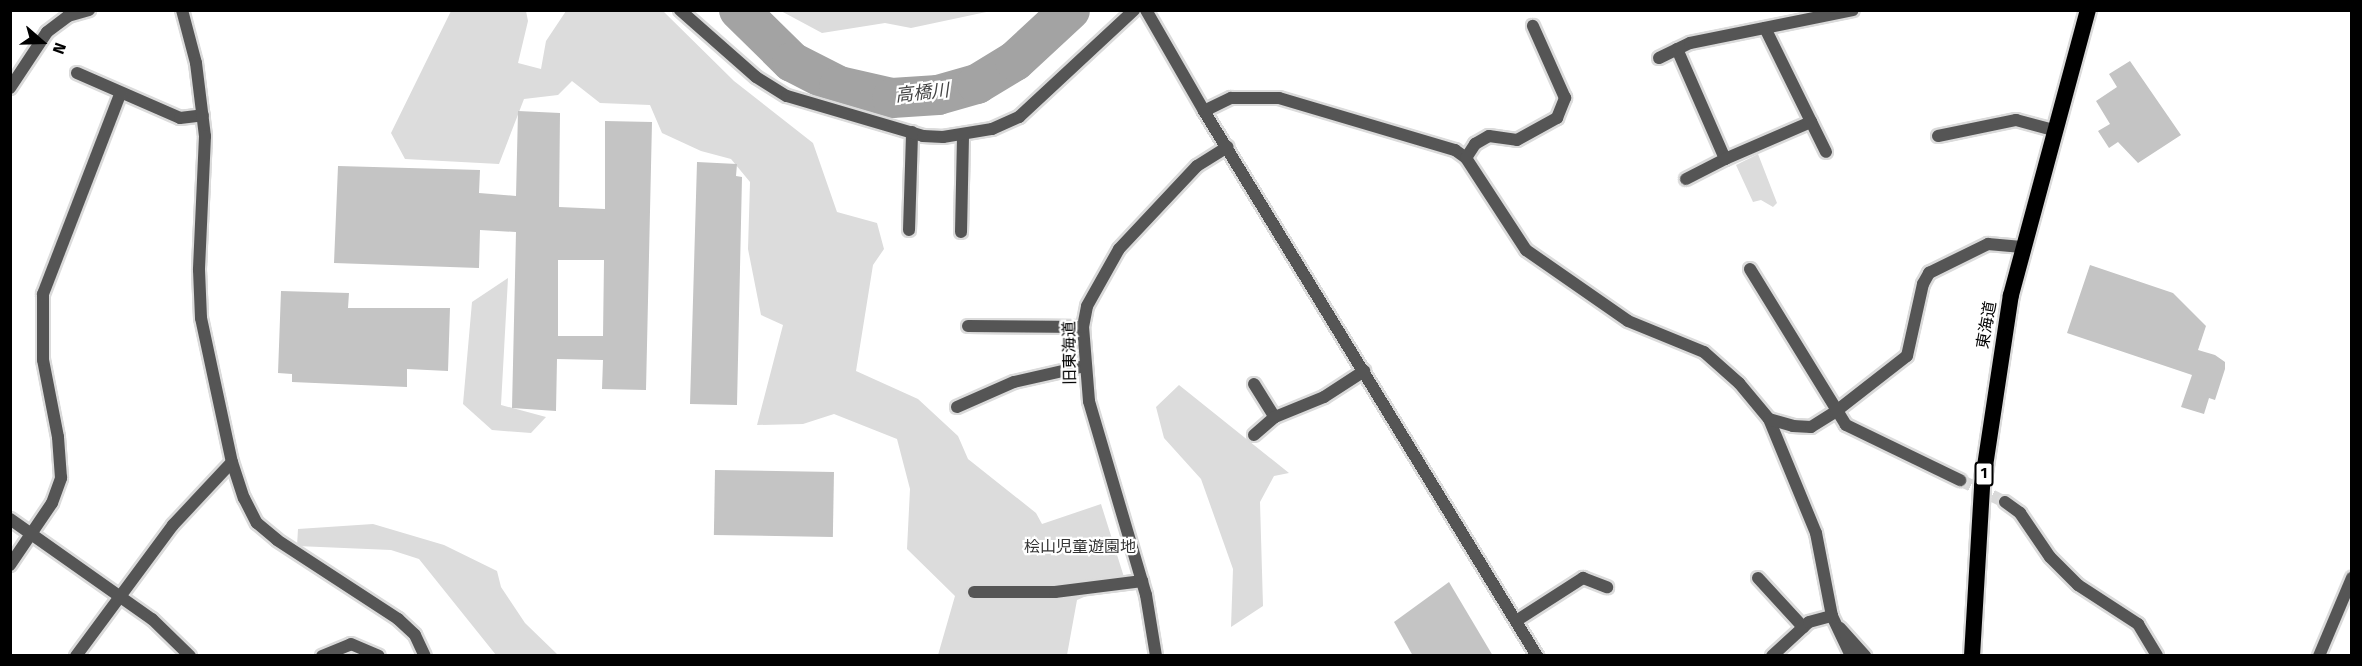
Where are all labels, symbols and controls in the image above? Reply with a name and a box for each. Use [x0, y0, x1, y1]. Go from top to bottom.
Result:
north arrow [12, 12, 72, 72]
text: N [49, 40, 70, 57]
water label: 高橋川 [894, 79, 950, 107]
street label: 東海道 [1973, 300, 2001, 350]
street label: 旧東海道 [1060, 321, 1080, 385]
road number: 1 [1974, 462, 1994, 486]
park label: 桧山児童遊園地 [1024, 537, 1136, 557]

